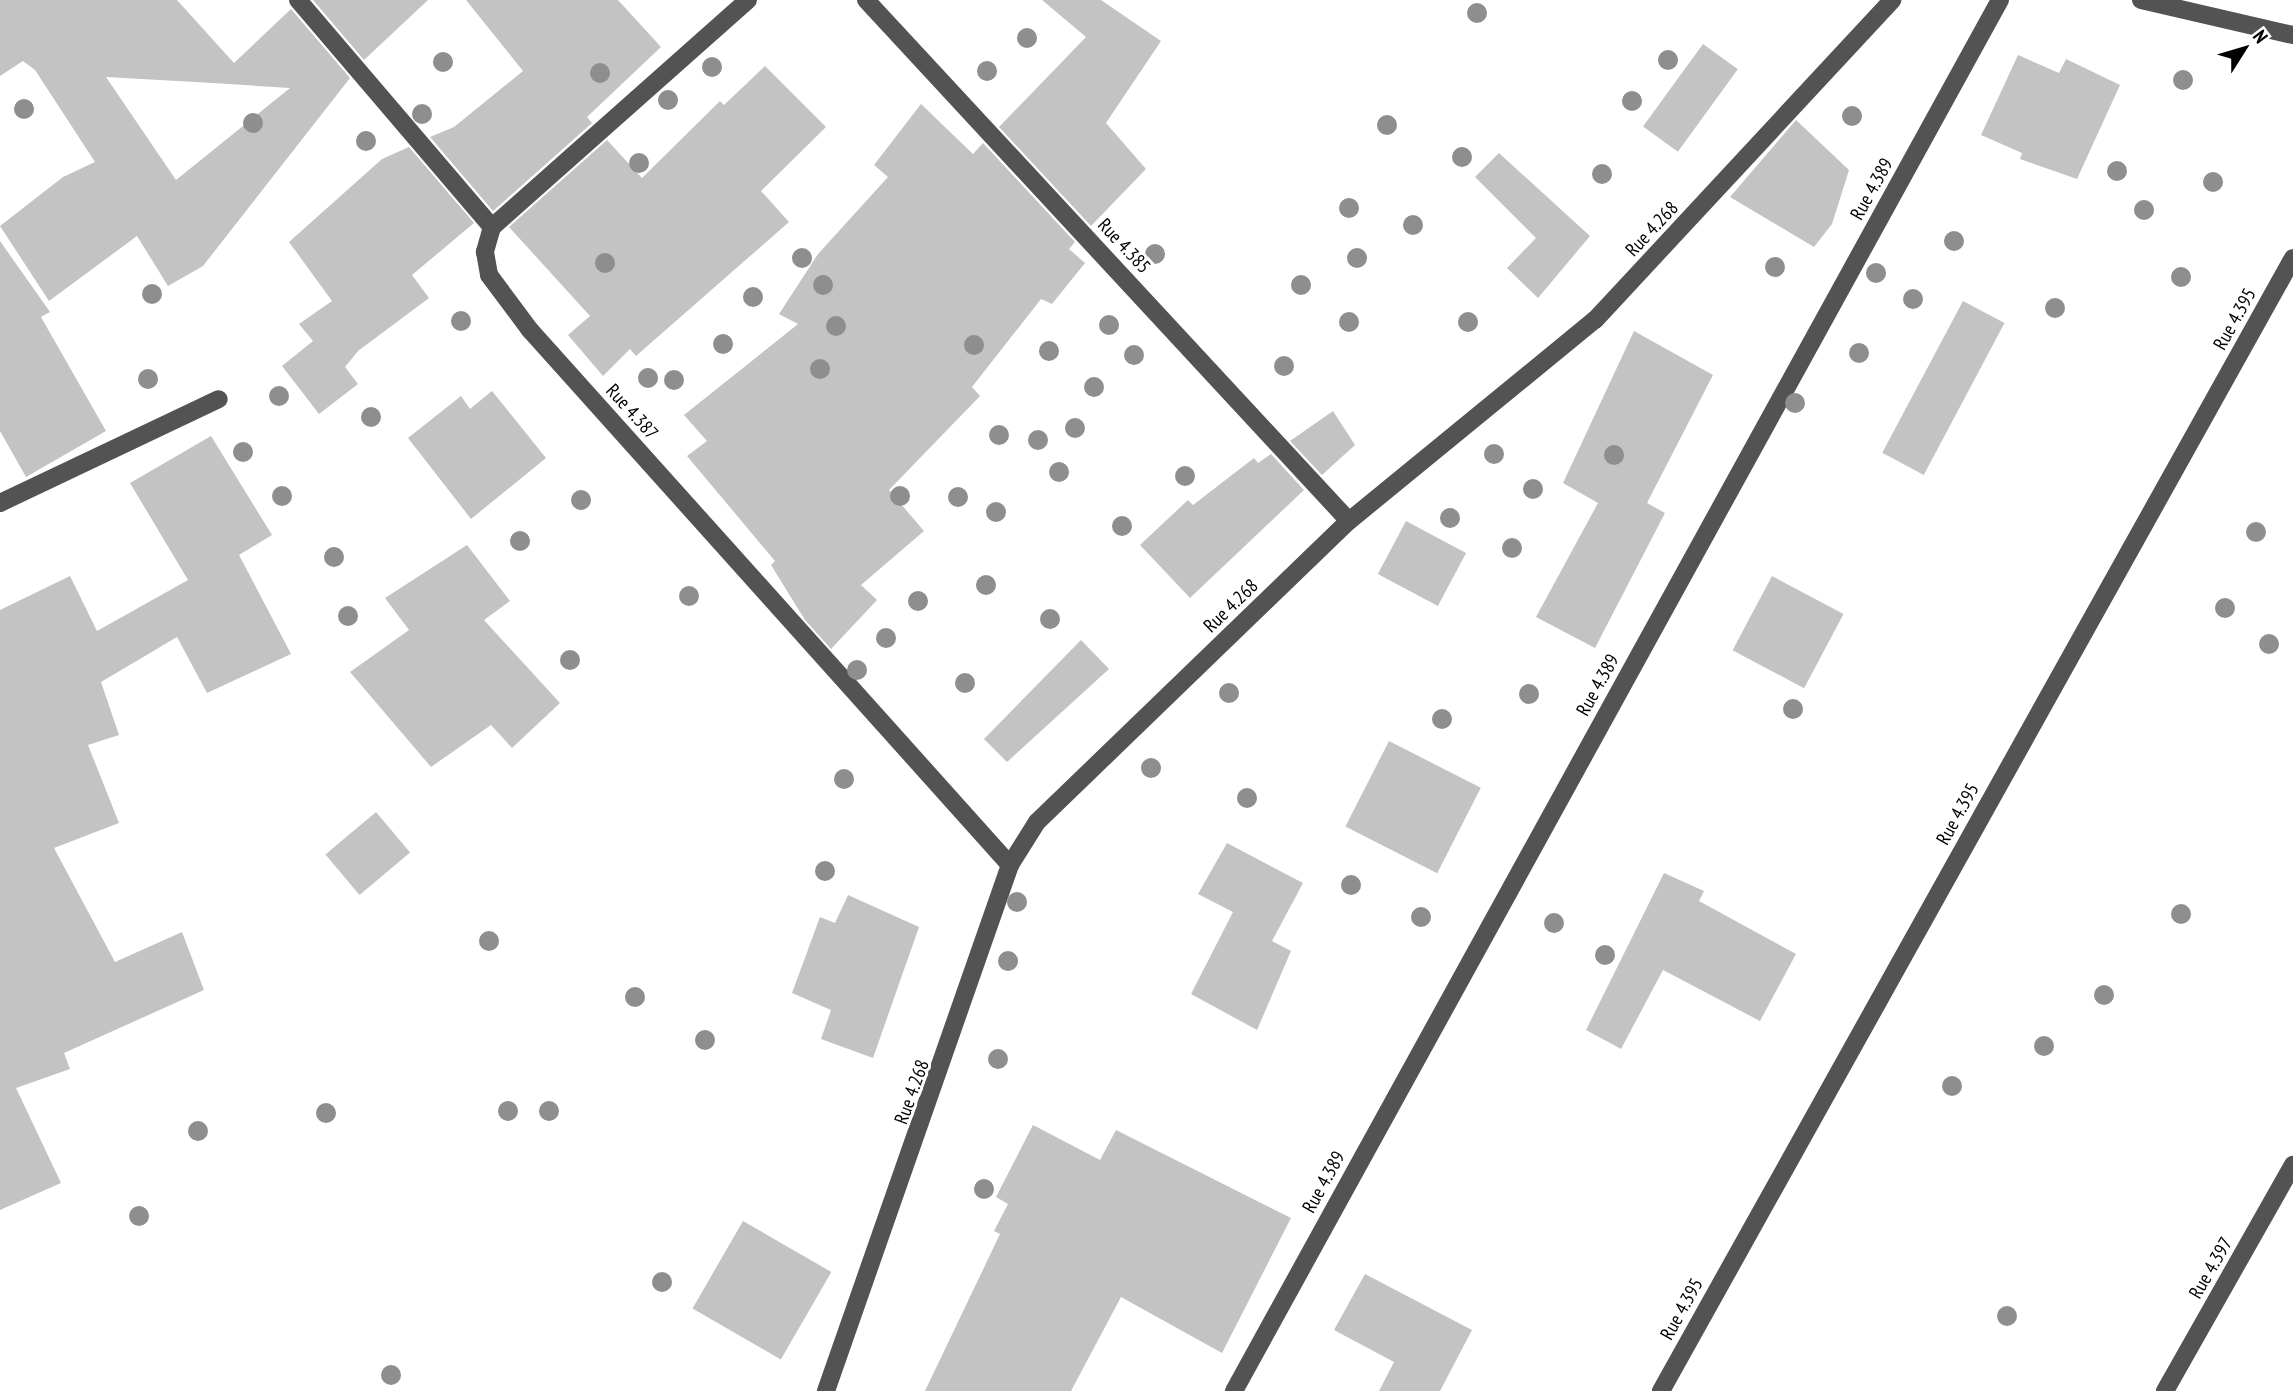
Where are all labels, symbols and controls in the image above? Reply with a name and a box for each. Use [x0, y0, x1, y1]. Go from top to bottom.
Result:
north arrow [2209, 14, 2279, 84]
text: N [2248, 25, 2273, 48]
street label: Rue 4.389 [1846, 154, 1898, 224]
street label: Rue 4.268 [1621, 197, 1683, 261]
street label: Rue 4.385 [1093, 214, 1155, 278]
street label: Rue 4.395 [2209, 284, 2261, 354]
street label: Rue 4.387 [601, 380, 663, 444]
street label: Rue 4.268 [1199, 575, 1263, 637]
street label: Rue 4.389 [1572, 650, 1624, 720]
street label: Rue 4.395 [1932, 779, 1984, 849]
street label: Rue 4.268 [890, 1057, 934, 1127]
street label: Rue 4.389 [1298, 1147, 1350, 1217]
street label: Rue 4.397 [2184, 1233, 2238, 1303]
street label: Rue 4.395 [1656, 1274, 1708, 1344]

